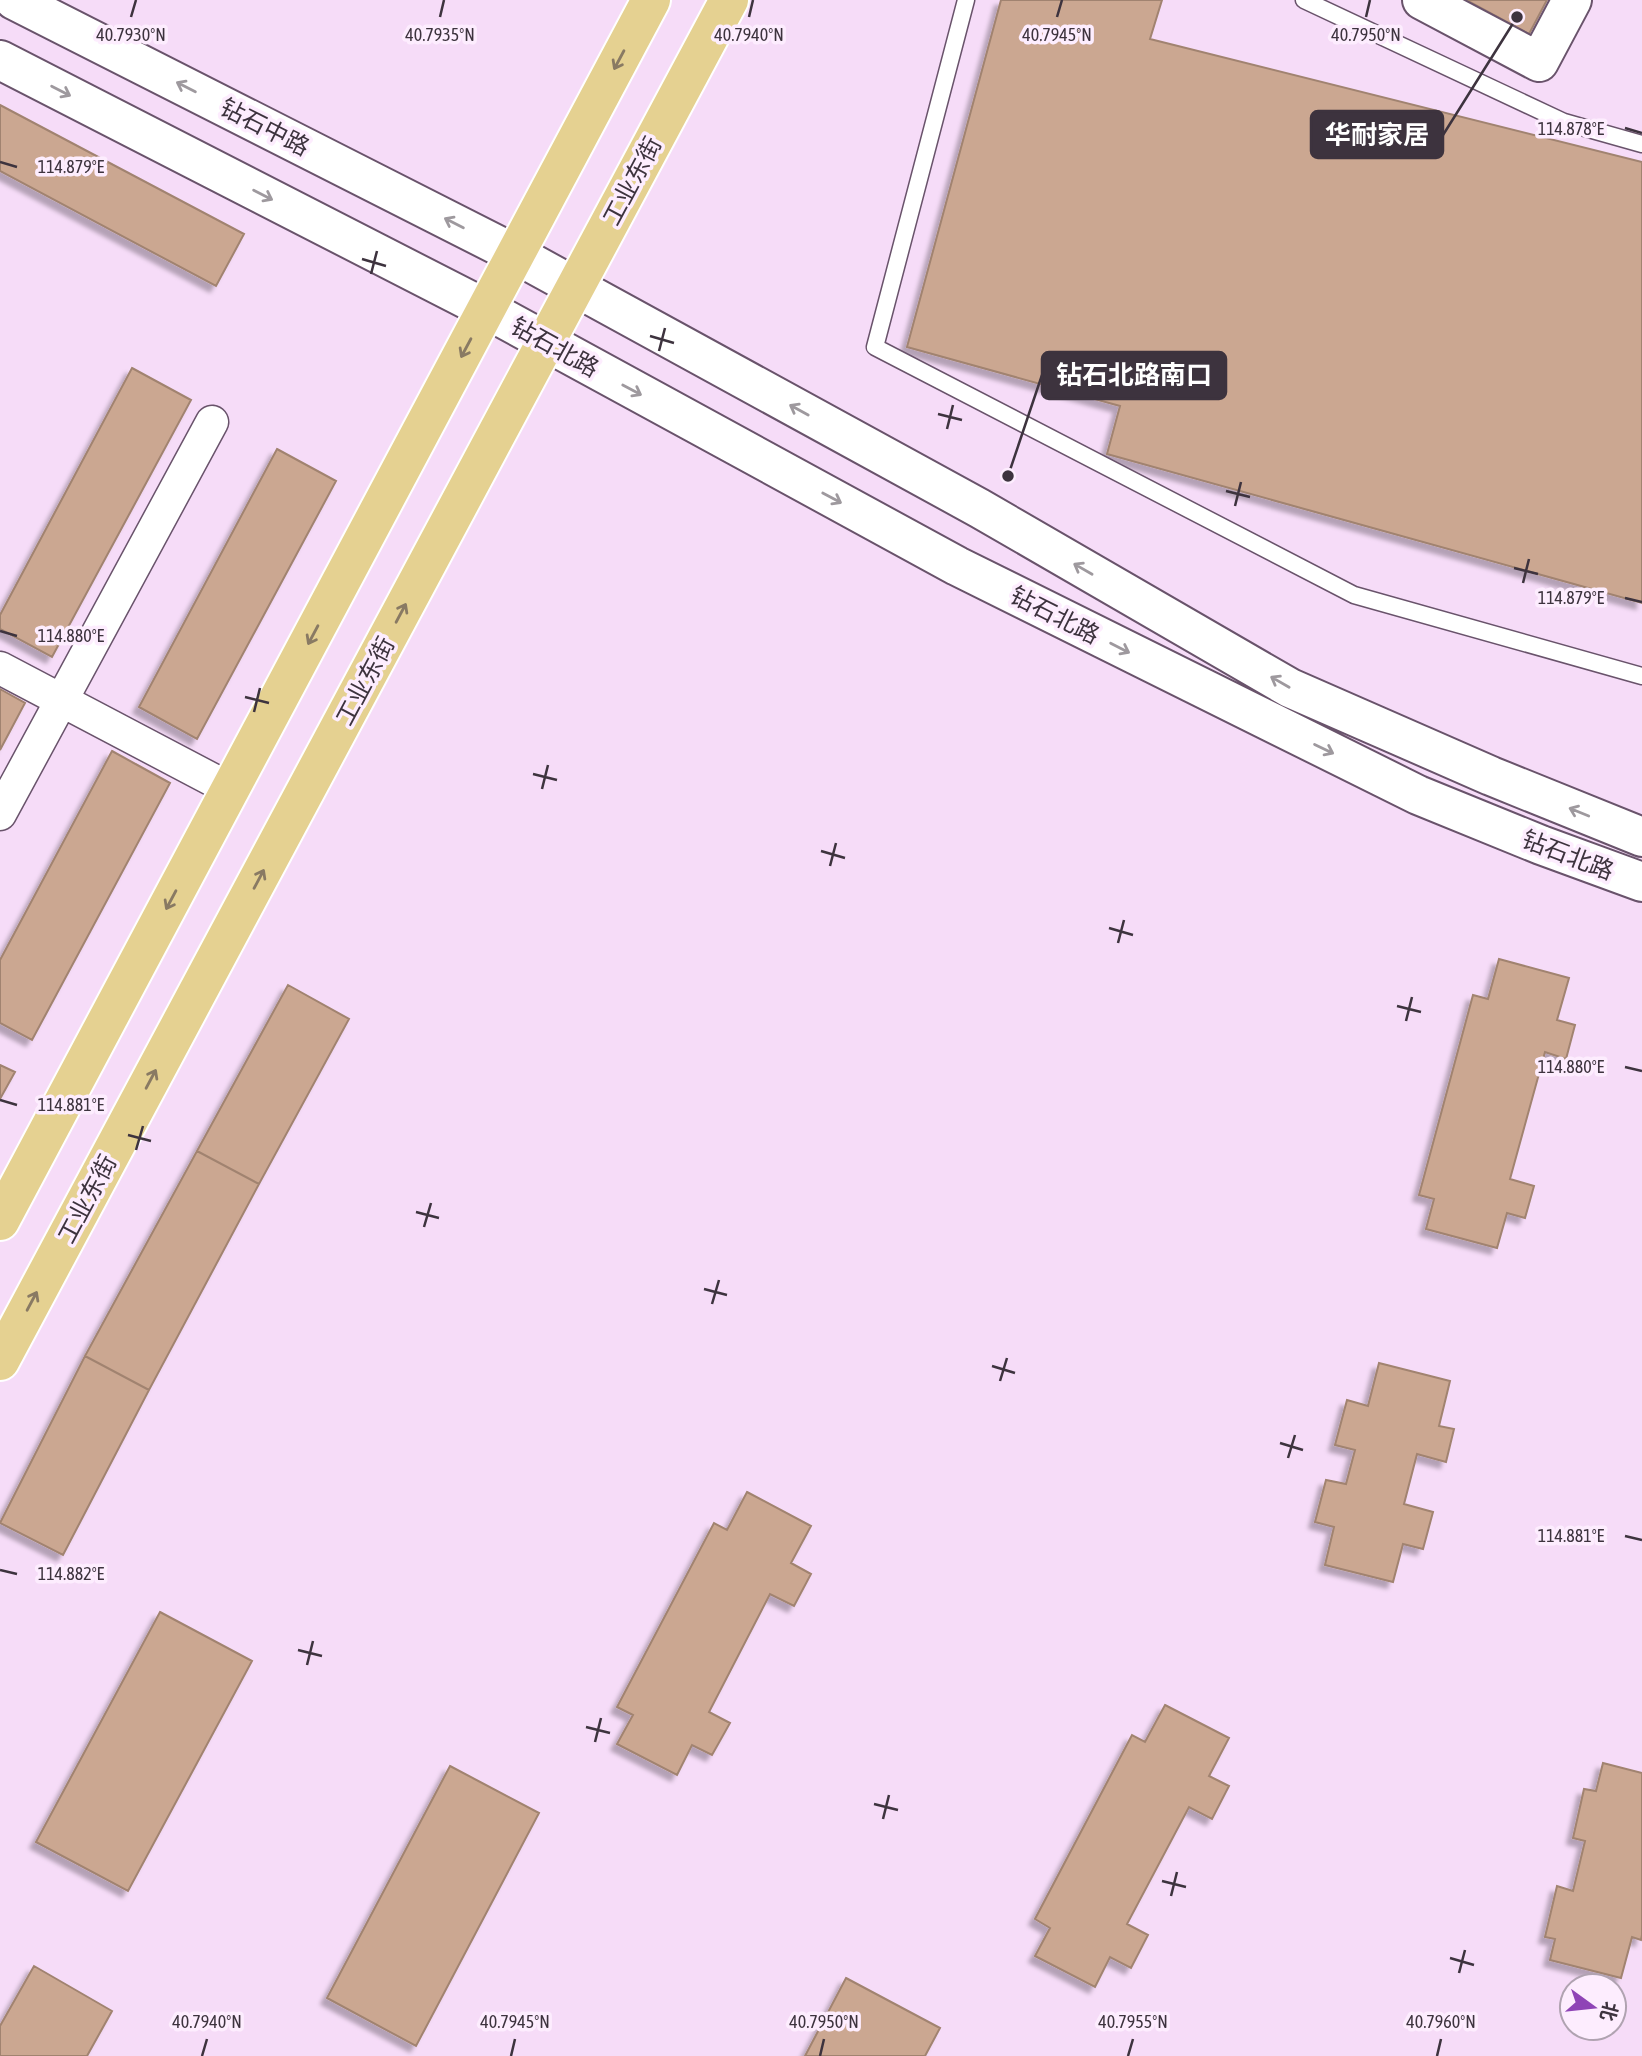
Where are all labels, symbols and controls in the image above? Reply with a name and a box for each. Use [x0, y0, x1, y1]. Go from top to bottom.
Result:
text: 40.7930°N [96, 24, 166, 45]
text: 40.7935°N [405, 24, 475, 45]
text: 40.7940°N [714, 24, 784, 45]
text: 40.7945°N [1022, 24, 1092, 45]
text: 40.7950°N [1331, 24, 1401, 45]
one-way arrow [611, 49, 625, 70]
one-way arrow [176, 80, 197, 94]
one-way arrow [50, 85, 71, 98]
street label: 钻石中路 [216, 93, 314, 161]
callout: 华耐家居 [1311, 111, 1443, 158]
text: 114.878°E [1538, 118, 1605, 139]
text: 华耐家居 [1325, 120, 1429, 150]
street label: 工业东街 [598, 132, 666, 230]
text: 114.879°E [38, 156, 105, 177]
one-way arrow [252, 188, 273, 202]
one-way arrow [444, 216, 465, 230]
street label: 钻石北路 [506, 312, 604, 382]
one-way arrow [458, 337, 472, 357]
callout: 钻石北路南口 [1042, 352, 1226, 399]
text: 钻石北路南口 [1056, 360, 1212, 390]
one-way arrow [621, 383, 641, 397]
one-way arrow [789, 403, 809, 417]
one-way arrow [821, 491, 841, 505]
one-way arrow [1073, 562, 1094, 575]
street label: 钻石北路 [1006, 581, 1104, 649]
text: 114.879°E [1538, 587, 1605, 608]
one-way arrow [394, 604, 408, 624]
one-way arrow [305, 624, 319, 645]
text: 114.880°E [38, 625, 105, 646]
street label: 工业东街 [331, 632, 399, 730]
one-way arrow [1110, 642, 1131, 655]
one-way arrow [1270, 675, 1290, 689]
one-way arrow [1313, 743, 1334, 757]
one-way arrow [1568, 804, 1590, 817]
street label: 钻石北路 [1518, 825, 1618, 885]
one-way arrow [253, 869, 266, 890]
one-way arrow [164, 890, 178, 910]
text: 114.880°E [1538, 1056, 1605, 1077]
one-way arrow [145, 1069, 159, 1090]
text: 114.881°E [38, 1094, 105, 1115]
street label: 工业东街 [53, 1150, 121, 1248]
one-way arrow [26, 1291, 39, 1312]
text: 114.881°E [1538, 1525, 1605, 1546]
text: 114.882°E [38, 1563, 105, 1584]
north arrow [1558, 1972, 1628, 2042]
text: 北 [1596, 1999, 1623, 2023]
text: 40.7940°N [172, 2011, 242, 2032]
text: 40.7945°N [480, 2011, 550, 2032]
text: 40.7950°N [789, 2011, 859, 2032]
text: 40.7955°N [1098, 2011, 1168, 2032]
text: 40.7960°N [1406, 2011, 1476, 2032]

